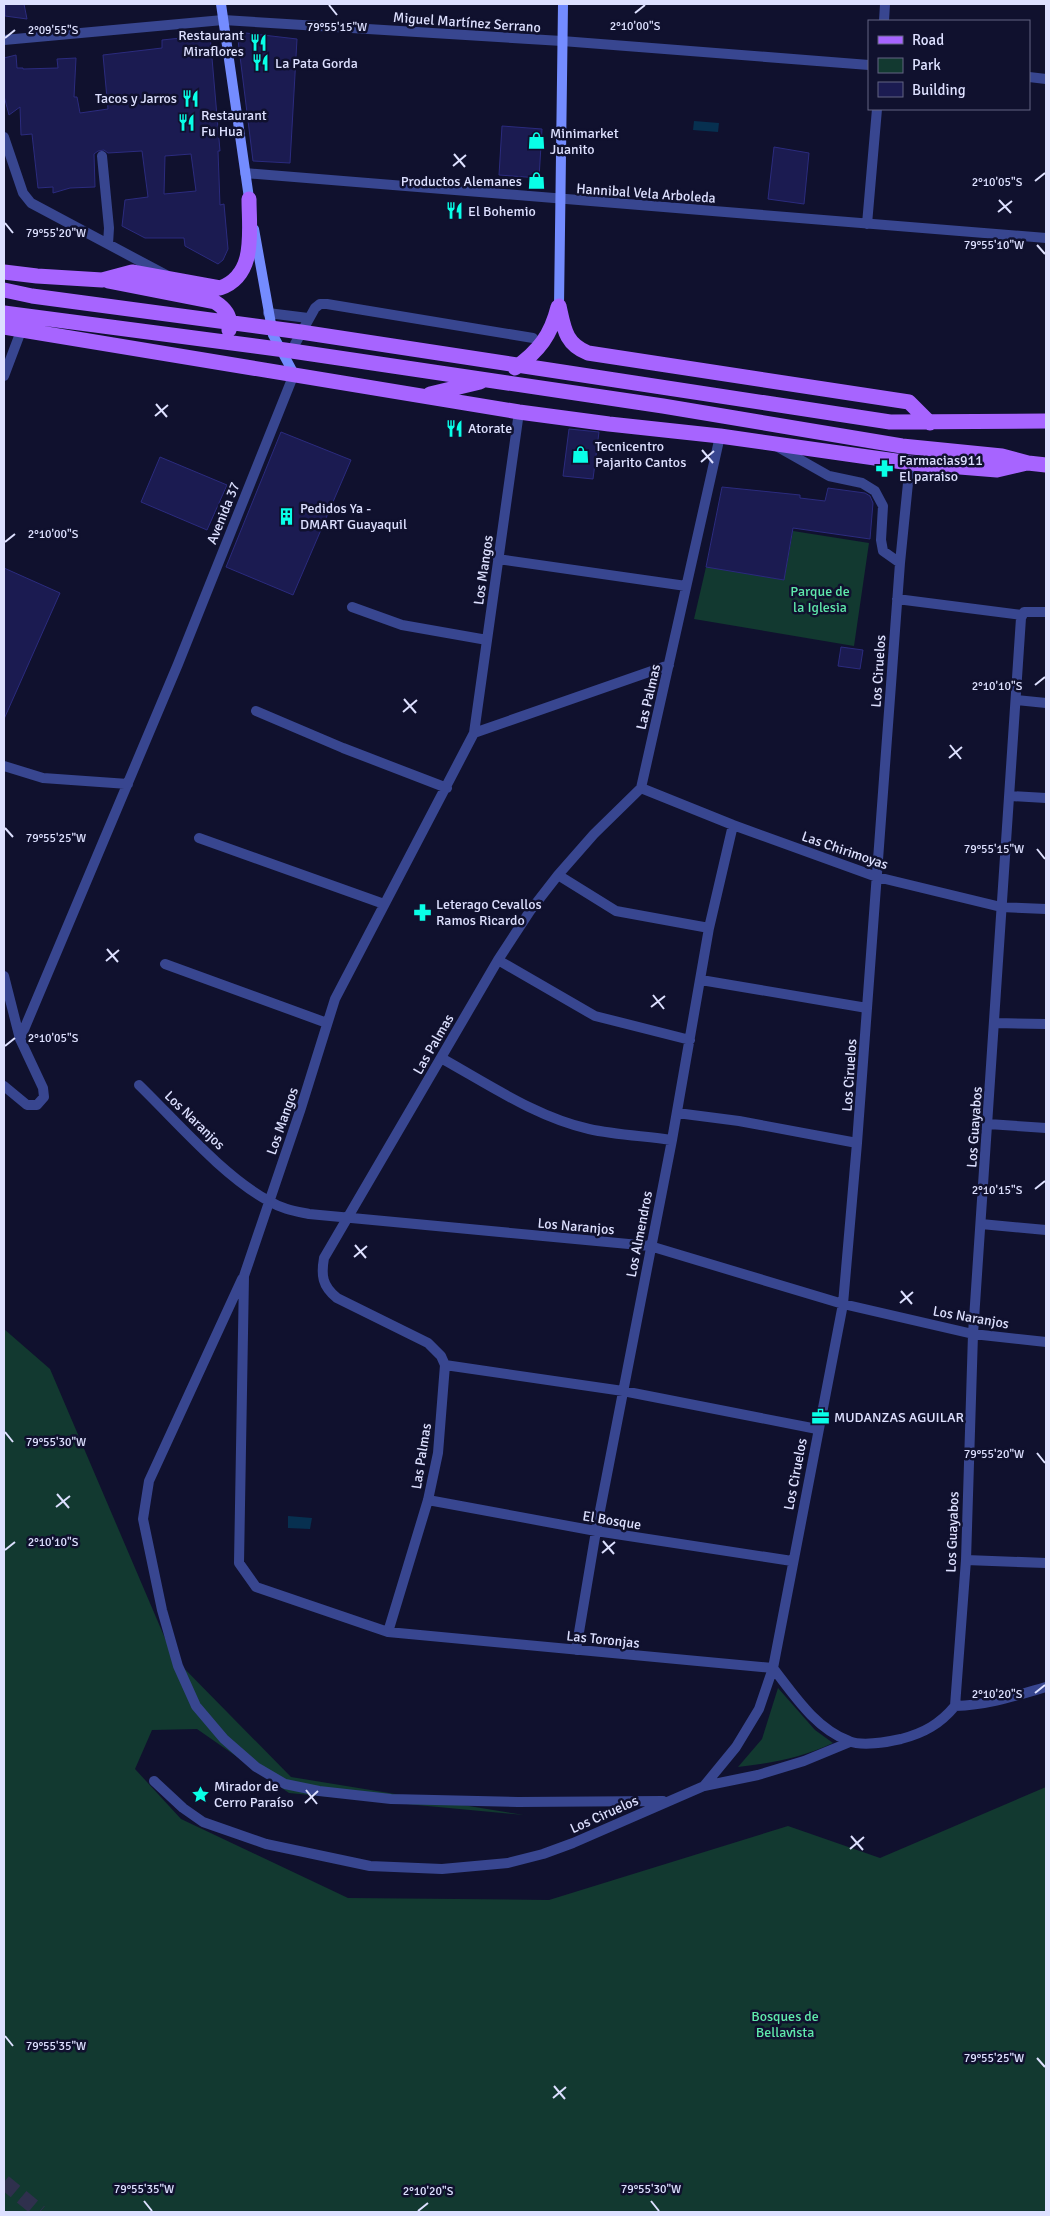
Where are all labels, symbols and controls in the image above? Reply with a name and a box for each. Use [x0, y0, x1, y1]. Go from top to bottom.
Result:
street label: Miguel Martínez Serrano [393, 9, 541, 36]
text: 2°10'00"S [610, 19, 661, 34]
text: 79°55'15"W [307, 20, 367, 35]
legend [868, 20, 1030, 110]
text: 2°09'55"S [28, 23, 79, 38]
place label: Restaurant Miraflores [178, 27, 244, 60]
text: Road [912, 31, 944, 49]
restaurant icon: Restaurant Miraflores [248, 33, 268, 53]
restaurant icon: La Pata Gorda [251, 53, 271, 73]
place label: La Pata Gorda [275, 55, 358, 72]
text: Park [912, 56, 941, 74]
text: Building [912, 81, 966, 99]
restaurant icon: Tacos y Jarros [181, 88, 201, 108]
place label: Tacos y Jarros [95, 90, 177, 107]
place label: Restaurant Fu Hua [201, 107, 267, 140]
restaurant icon: Restaurant Fu Hua [177, 113, 197, 133]
place label: Minimarket Juanito [550, 125, 619, 158]
shop icon: Minimarket Juanito [526, 131, 546, 151]
shop icon: Productos Alemanes [526, 171, 546, 191]
place label: Productos Alemanes [401, 173, 522, 190]
text: 2°10'05"S [972, 175, 1023, 190]
street label: Hannibal Vela Arboleda [576, 180, 716, 207]
restaurant icon: El Bohemio [444, 201, 464, 221]
place label: El Bohemio [468, 203, 536, 220]
text: 79°55'20"W [26, 226, 86, 241]
text: 79°55'10"W [964, 238, 1024, 253]
restaurant icon: Atorate [444, 418, 464, 438]
place label: Atorate [468, 420, 512, 437]
place label: Tecnicentro Pajarito Cantos [595, 438, 686, 471]
shop icon: Tecnicentro Pajarito Cantos [571, 444, 591, 464]
place label: Farmacias911 El paraiso [899, 452, 983, 485]
pharmacy icon: Farmacias911 El paraiso [875, 458, 895, 478]
street label: Avenida 37 [203, 480, 244, 547]
place label: Pedidos Ya - DMART Guayaquil [300, 500, 407, 533]
building icon: Pedidos Ya - DMART Guayaquil [276, 506, 296, 526]
text: 2°10'00"S [28, 527, 79, 542]
street label: Los Mangos [470, 534, 497, 606]
park label: Parque de la Iglesia [790, 583, 850, 616]
street label: Los Ciruelos [867, 634, 890, 708]
street label: Las Palmas [633, 663, 664, 732]
text: 2°10'10"S [972, 679, 1023, 694]
street label: Las Chirimoyas [799, 828, 890, 873]
text: 79°55'25"W [26, 831, 86, 846]
text: 79°55'15"W [964, 842, 1024, 857]
place label: Leterago Cevallos Ramos Ricardo [436, 896, 542, 929]
pharmacy icon: Leterago Cevallos Ramos Ricardo [412, 902, 432, 922]
street label: Las Palmas [409, 1011, 457, 1077]
text: 2°10'05"S [28, 1031, 79, 1046]
street label: Los Ciruelos [838, 1038, 861, 1112]
street label: Los Mangos [263, 1085, 302, 1157]
street label: Los Guayabos [963, 1086, 986, 1168]
street label: Los Naranjos [161, 1087, 228, 1153]
text: 2°10'15"S [972, 1183, 1023, 1198]
street label: Los Almendros [623, 1190, 656, 1279]
street label: Los Naranjos [537, 1215, 615, 1238]
street label: Los Naranjos [931, 1302, 1010, 1333]
office icon: MUDANZAS AGUILAR [810, 1407, 830, 1427]
place label: MUDANZAS AGUILAR [834, 1409, 964, 1426]
street label: Las Palmas [408, 1422, 435, 1490]
text: 79°55'30"W [26, 1435, 86, 1450]
street label: Los Ciruelos [780, 1437, 811, 1511]
text: 79°55'20"W [964, 1447, 1024, 1462]
street label: Los Guayabos [943, 1491, 962, 1573]
street label: El Bosque [581, 1507, 642, 1534]
text: 2°10'10"S [28, 1535, 79, 1550]
street label: Las Toronjas [566, 1627, 640, 1652]
text: 2°10'20"S [972, 1687, 1023, 1702]
place label: Mirador de Cerro Paraíso [214, 1778, 294, 1811]
place icon: Mirador de Cerro Paraíso [190, 1784, 210, 1804]
street label: Los Ciruelos [567, 1792, 641, 1837]
park label: Bosques de Bellavista [751, 2008, 819, 2041]
text: 79°55'35"W [26, 2039, 86, 2054]
text: 79°55'25"W [964, 2051, 1024, 2066]
text: 79°55'35"W [114, 2182, 174, 2197]
text: 79°55'30"W [621, 2182, 681, 2197]
text: 2°10'20"S [403, 2184, 454, 2199]

